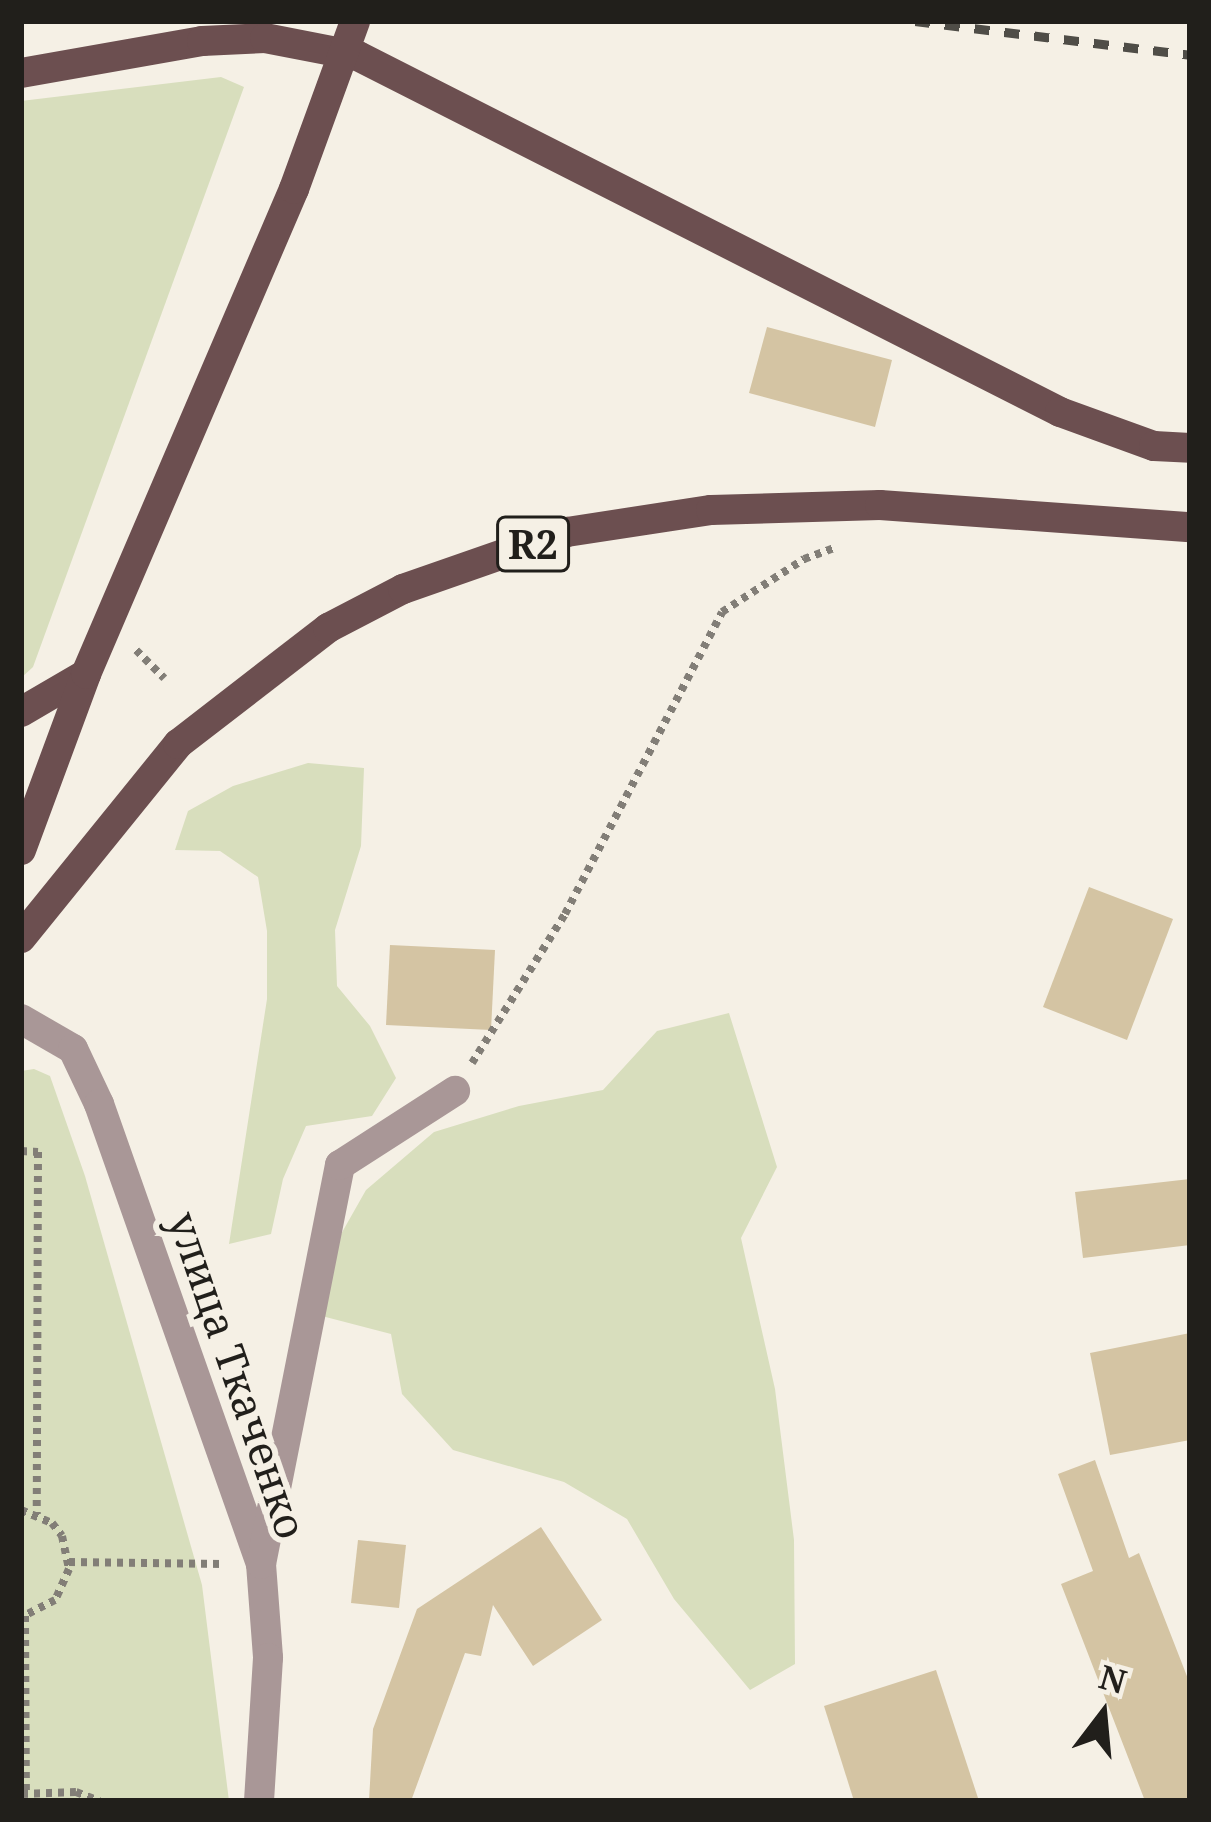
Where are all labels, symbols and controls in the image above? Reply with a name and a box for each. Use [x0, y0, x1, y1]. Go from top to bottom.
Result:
road number: R2 [494, 511, 572, 577]
street label: улица Ткаченко [159, 1205, 317, 1545]
north arrow [1043, 1654, 1163, 1774]
text: N [1094, 1654, 1132, 1704]

